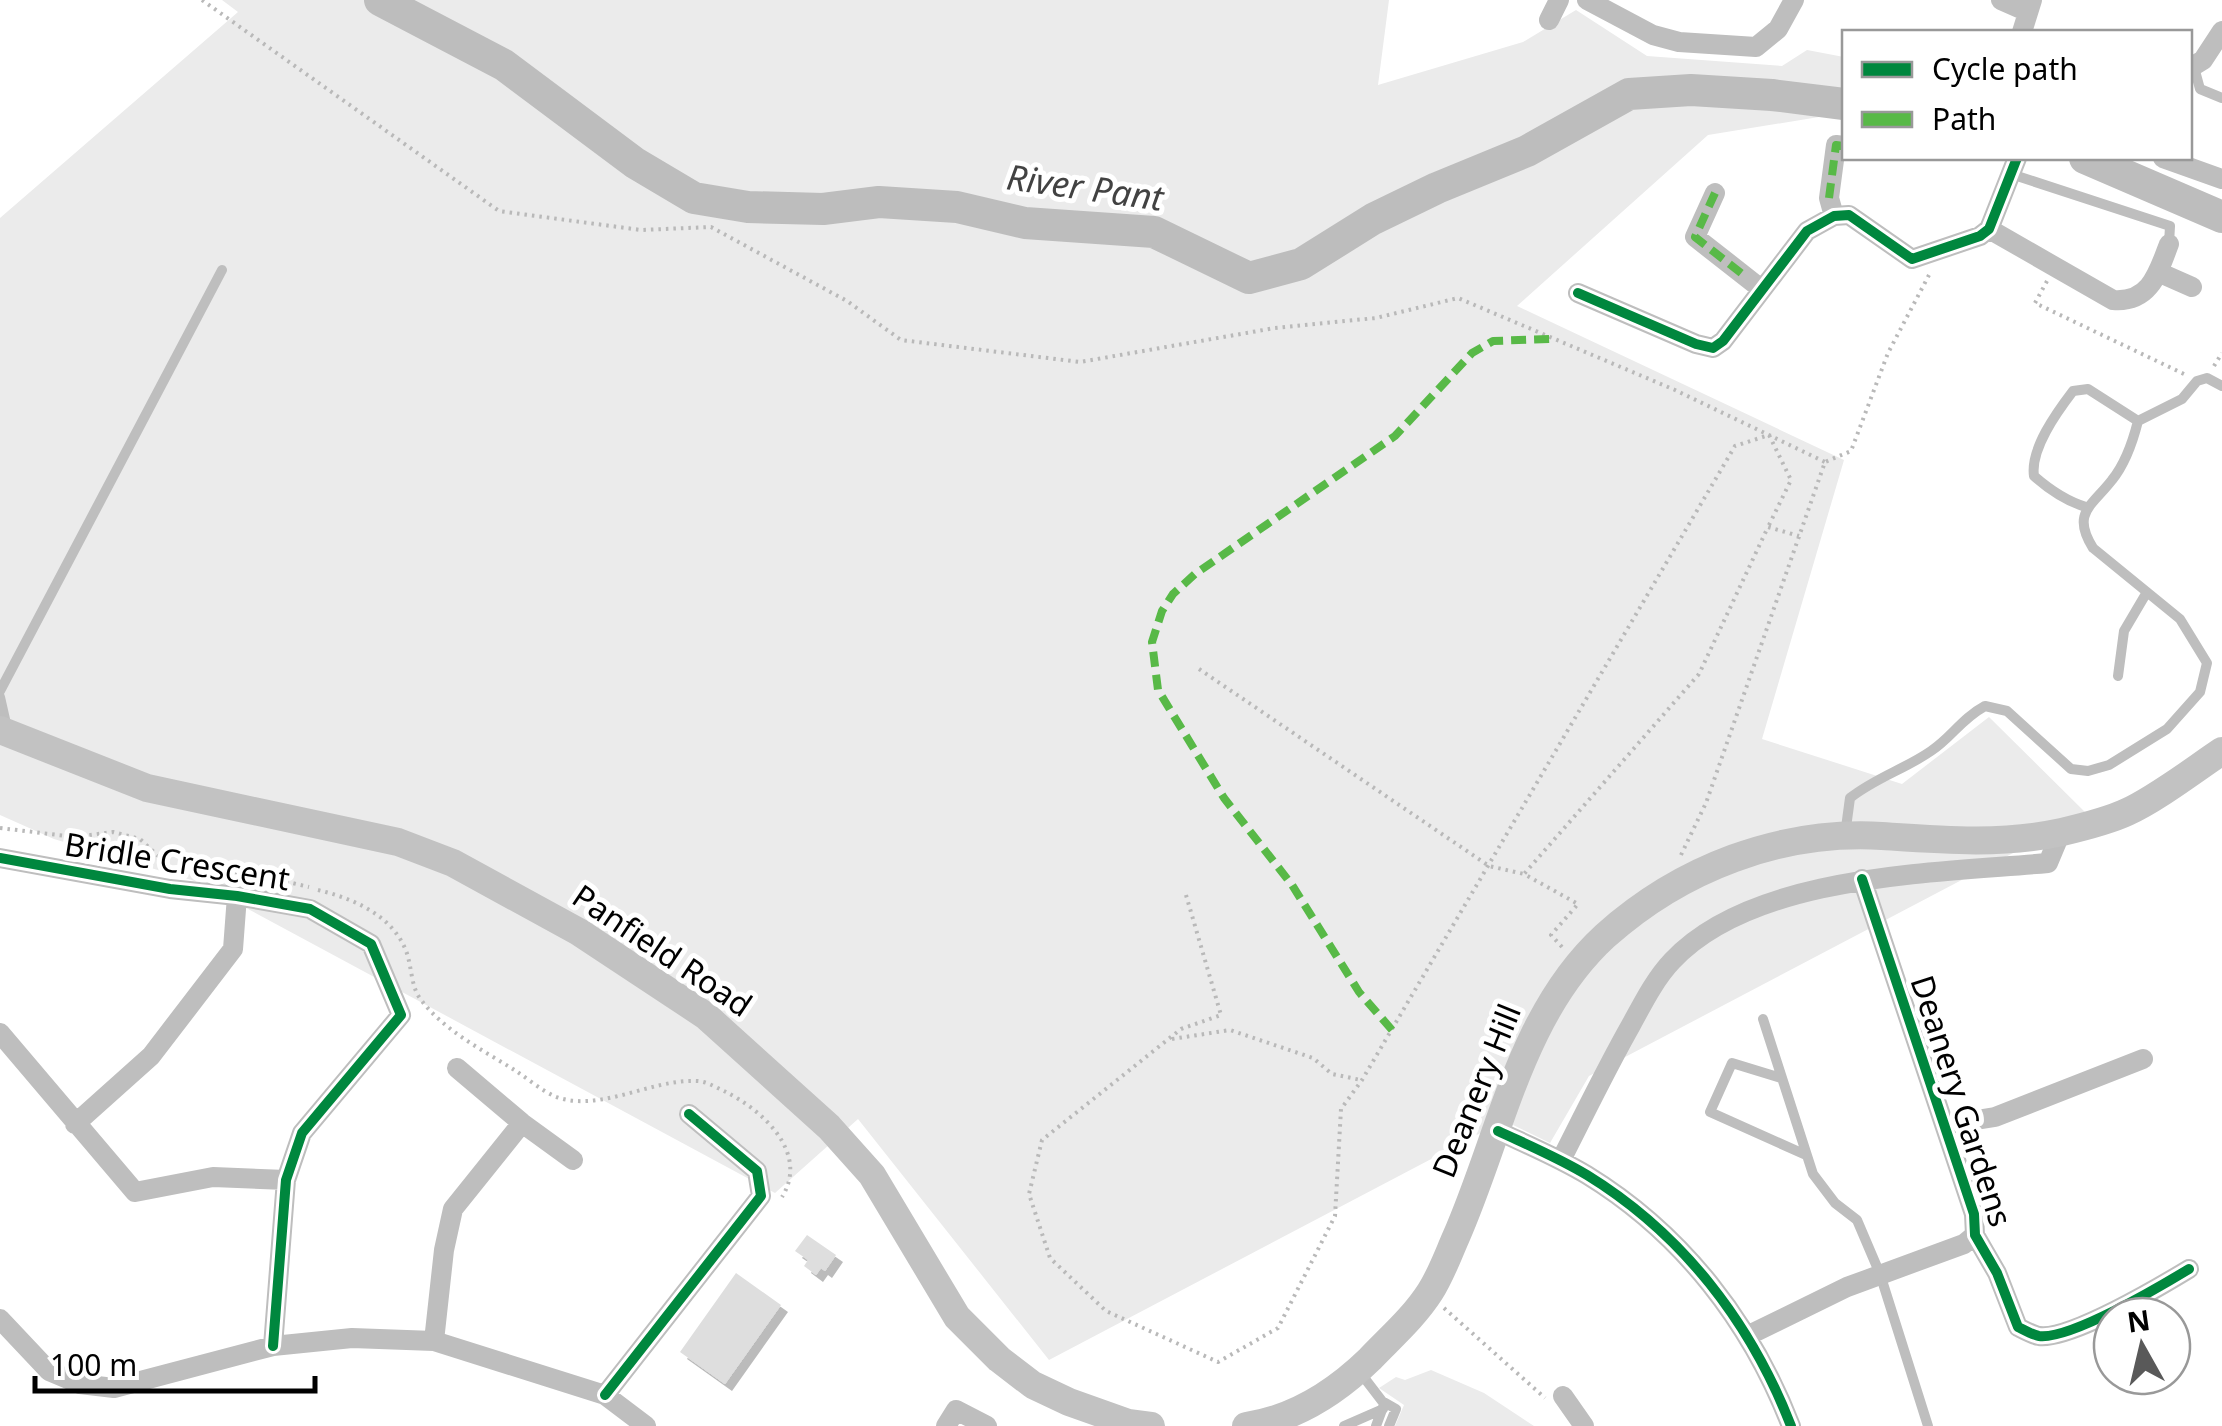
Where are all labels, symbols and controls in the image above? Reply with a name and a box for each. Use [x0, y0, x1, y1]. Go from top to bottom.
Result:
legend [1842, 30, 2192, 160]
text: Cycle path [1932, 48, 2078, 89]
text: Path [1932, 98, 1996, 139]
water label: River Pant [1004, 152, 1168, 221]
street label: Bridle Crescent [62, 821, 293, 900]
street label: Panfield Road [565, 874, 761, 1026]
street label: Deanery Gardens [1902, 969, 2023, 1232]
street label: Deanery Hill [1421, 997, 1530, 1184]
north arrow [2092, 1296, 2192, 1396]
text: N [2124, 1300, 2152, 1341]
scale bar [35, 1331, 315, 1393]
text: 100 m [50, 1344, 137, 1385]

